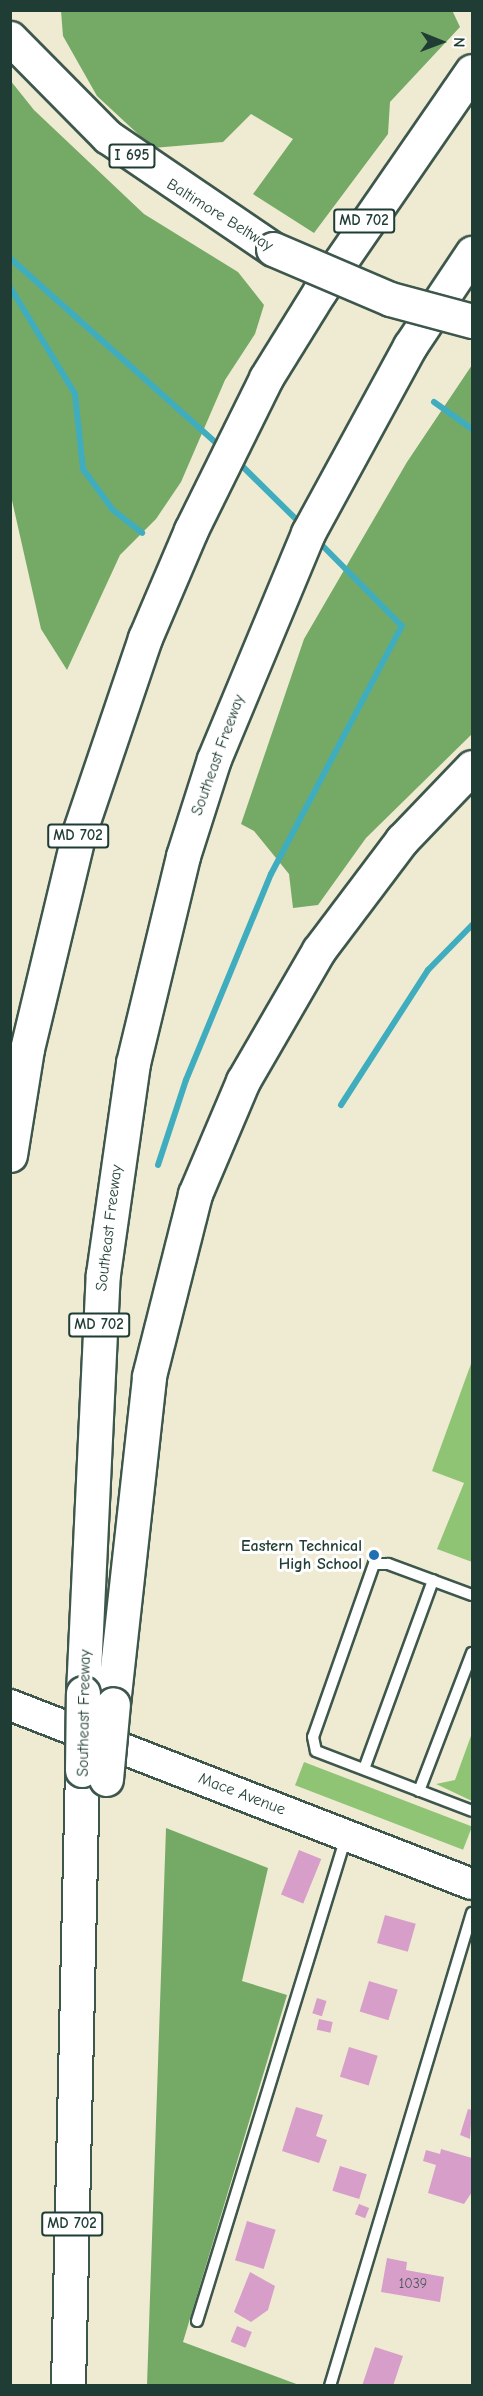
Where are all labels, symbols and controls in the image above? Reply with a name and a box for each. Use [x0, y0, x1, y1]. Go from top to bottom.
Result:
north arrow [411, 12, 471, 72]
text: N [450, 37, 468, 48]
road number: I 695 [108, 144, 156, 168]
street label: Baltimore Beltway [163, 175, 277, 255]
road number: MD 702 [332, 209, 395, 233]
street label: Southeast Freeway [187, 692, 249, 818]
road number: MD 702 [46, 824, 110, 848]
street label: Southeast Freeway [92, 1164, 126, 1292]
road number: MD 702 [68, 1313, 130, 1337]
place label: Eastern Technical High School [241, 1536, 362, 1574]
marker: Eastern Technical High School [367, 1548, 381, 1562]
street label: Southeast Freeway [73, 1649, 95, 1777]
street label: Mace Avenue [196, 1769, 288, 1819]
road number: MD 702 [40, 2212, 104, 2236]
house number: 1039 [399, 2276, 427, 2292]

